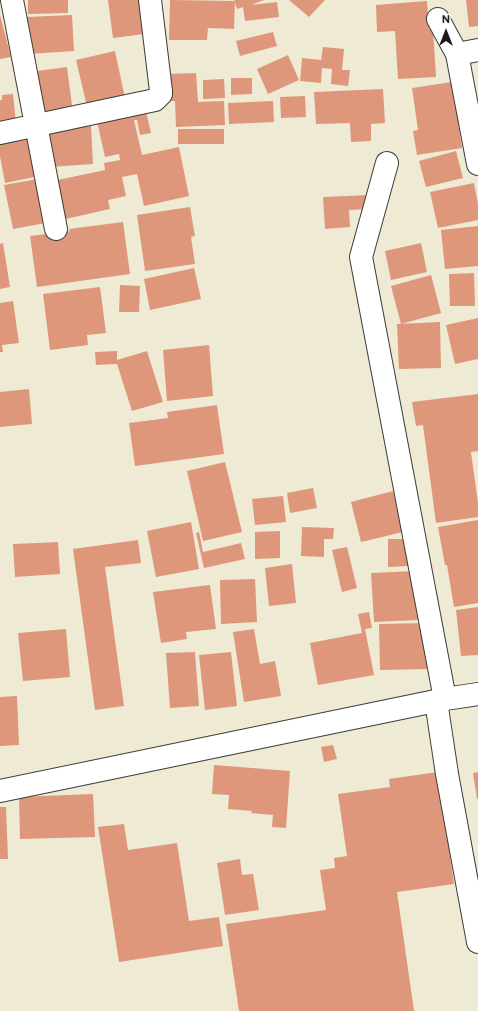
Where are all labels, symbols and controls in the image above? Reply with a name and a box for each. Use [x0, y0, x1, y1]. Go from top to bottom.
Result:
north arrow [426, 12, 466, 52]
text: N [442, 13, 450, 26]

